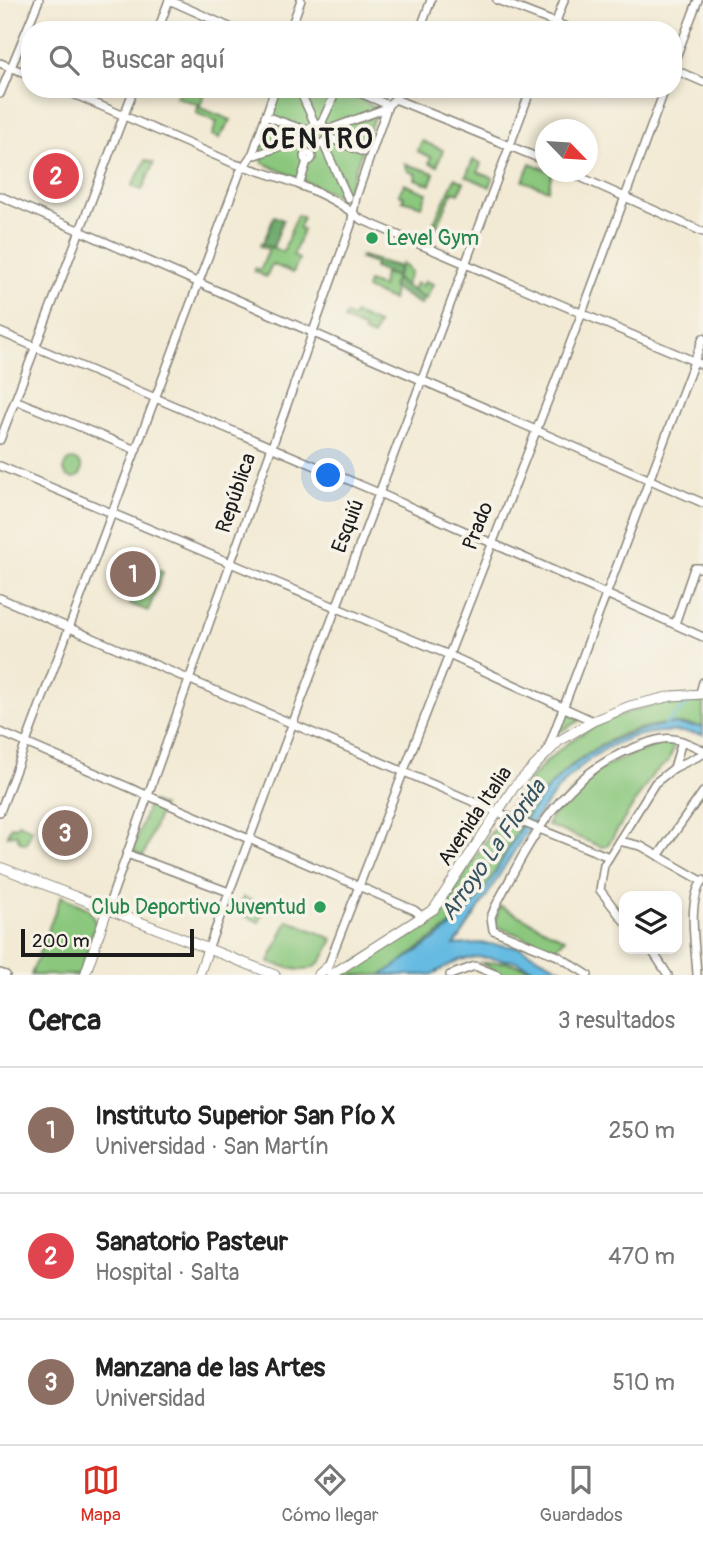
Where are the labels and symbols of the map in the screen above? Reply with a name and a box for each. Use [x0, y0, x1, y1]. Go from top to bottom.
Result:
north arrow [535, 119, 598, 182]
district label: CENTRO [262, 122, 374, 157]
pin: 2 [33, 150, 79, 202]
place label: Level Gym [386, 225, 479, 252]
marker: Level Gym [364, 230, 380, 246]
street label: República [210, 449, 262, 537]
your location [311, 458, 345, 492]
street label: Esquiú [325, 495, 371, 557]
street label: Prado [457, 498, 499, 554]
pin: 1 [110, 548, 156, 600]
street label: Avenida Italia [432, 761, 518, 871]
water label: Arroyo La Florida [434, 773, 553, 926]
pin: 3 [42, 807, 88, 859]
place label: Club Deportivo Juventud [91, 894, 306, 921]
marker: Club Deportivo Juventud [312, 899, 328, 915]
scale bar [21, 926, 194, 958]

